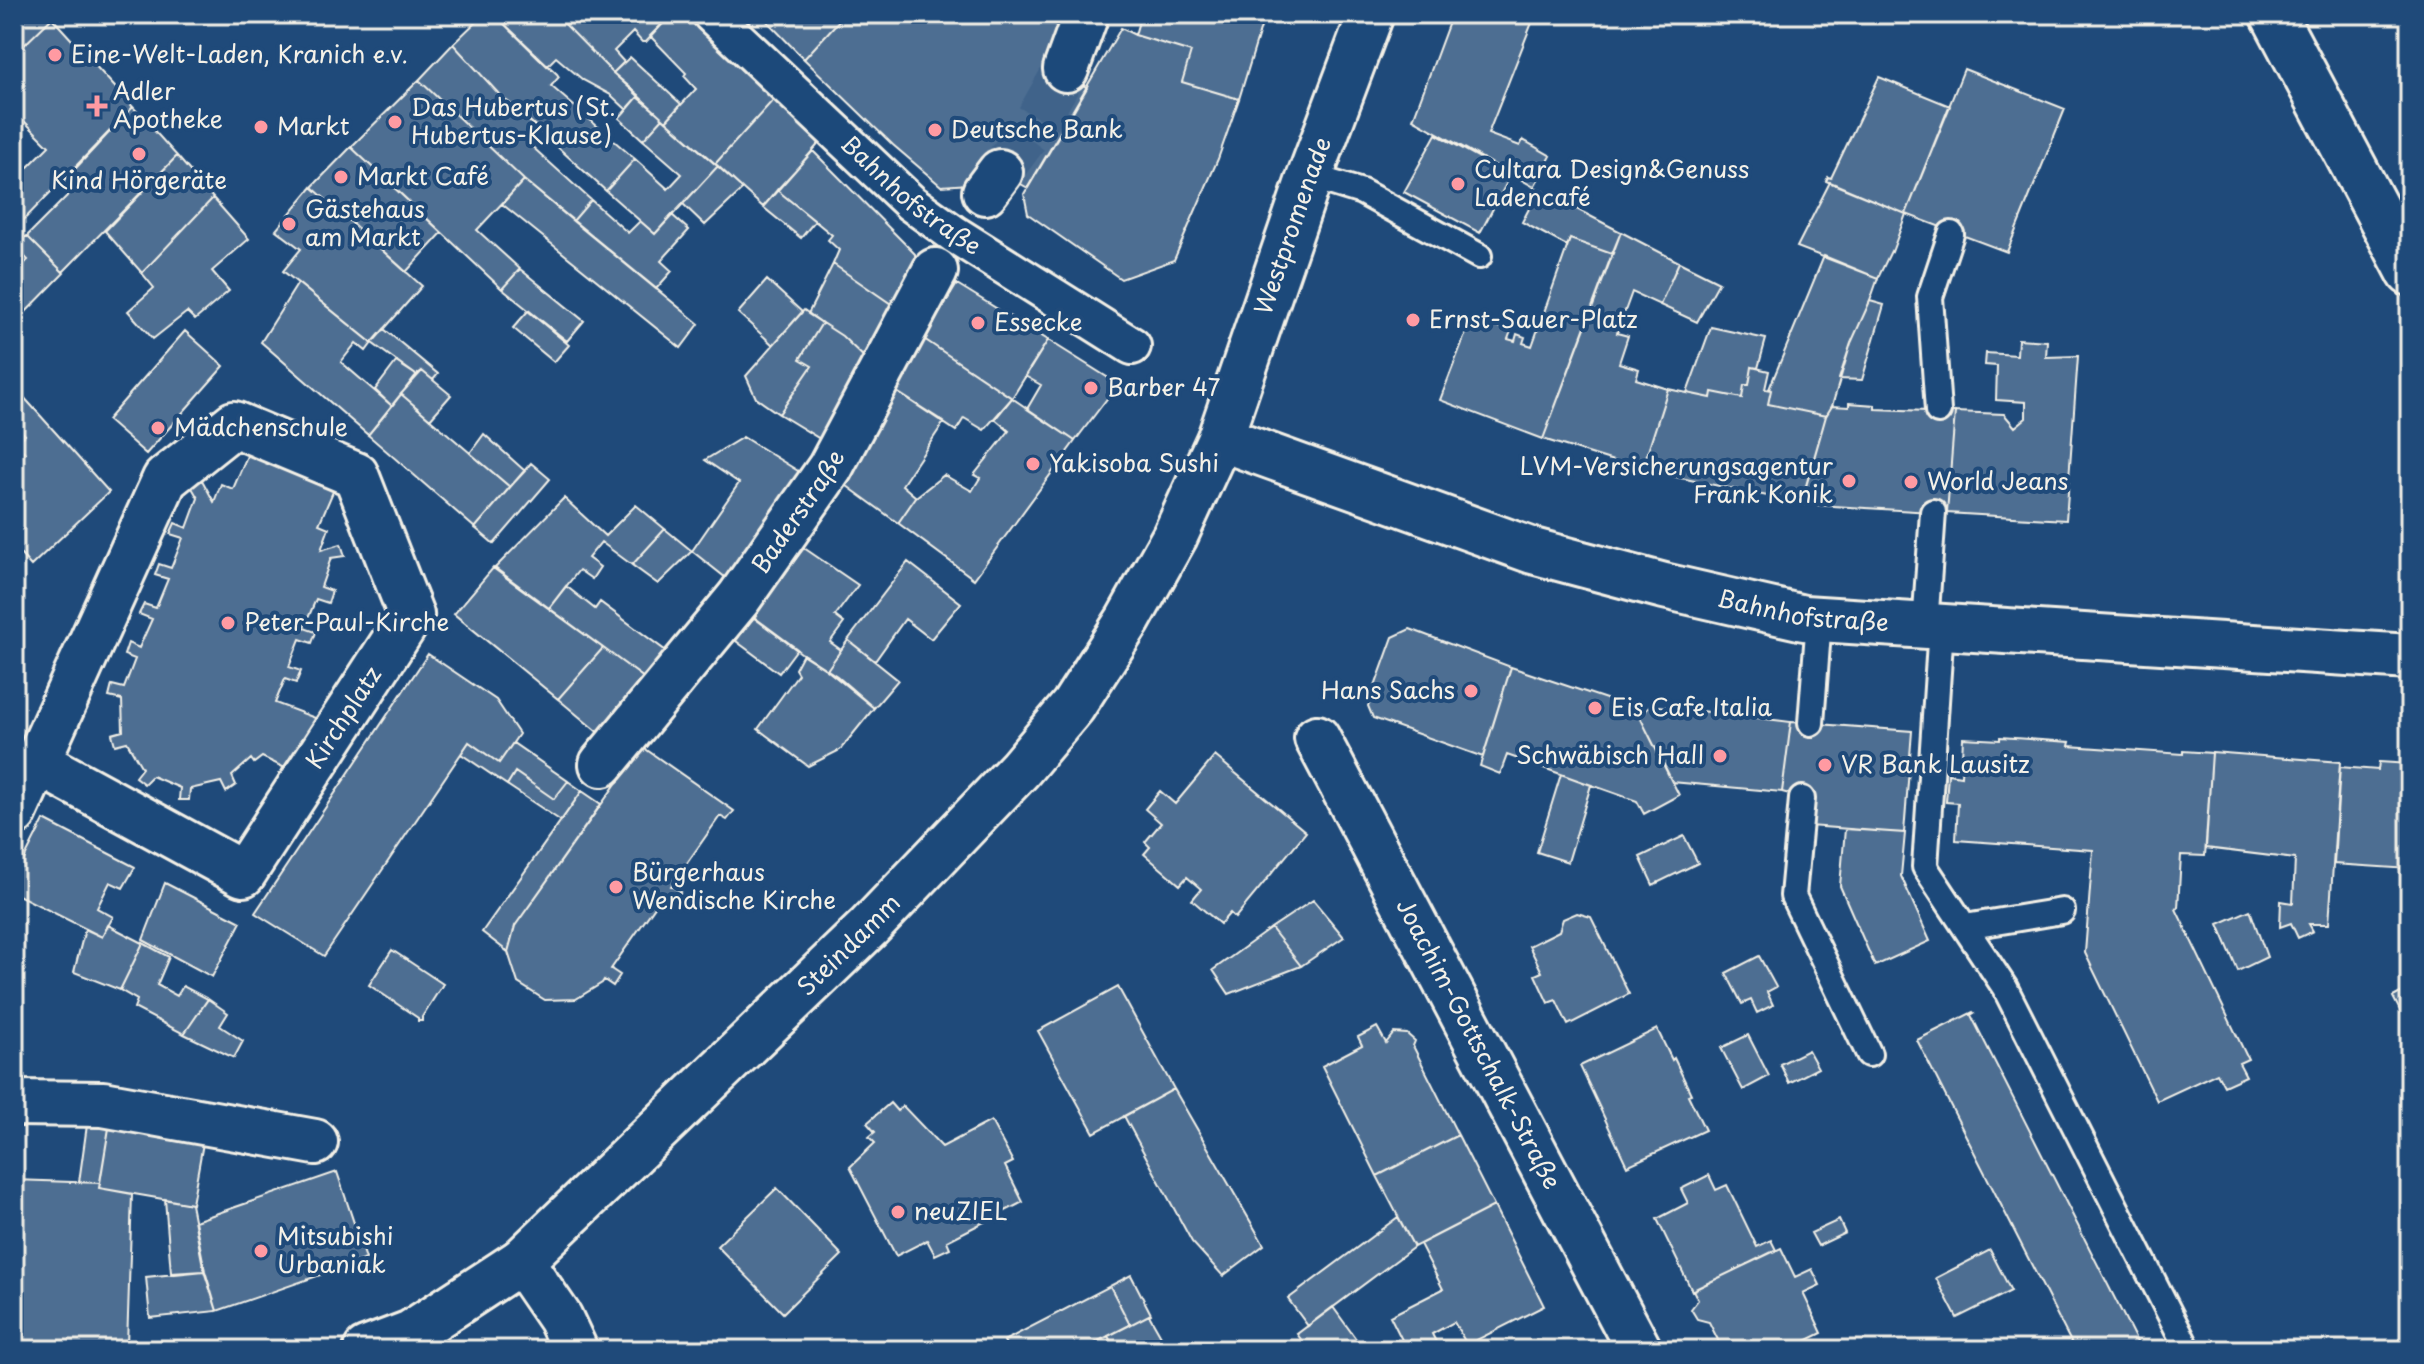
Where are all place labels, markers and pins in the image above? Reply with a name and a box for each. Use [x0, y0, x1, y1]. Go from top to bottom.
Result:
place label: Eine-Welt-Laden, Kranich e.v. [71, 35, 408, 71]
marker: Eine-Welt-Laden, Kranich e.v. [46, 46, 64, 64]
place label: Adler Apotheke [113, 72, 223, 136]
place label: Das Hubertus (St. Hubertus-Klause) [411, 88, 616, 152]
marker: Adler Apotheke [88, 97, 106, 115]
place label: Markt [277, 107, 350, 143]
place label: Deutsche Bank [951, 110, 1123, 146]
marker: Das Hubertus (St. Hubertus-Klause) [386, 113, 404, 131]
marker: Markt [252, 118, 270, 136]
marker: Deutsche Bank [926, 121, 944, 139]
marker: Kind Hörgeräte [130, 145, 148, 163]
place label: Cultara Design&Genuss Ladencafé [1474, 150, 1749, 214]
place label: Markt Café [357, 157, 489, 193]
place label: Kind Hörgeräte [51, 161, 227, 197]
marker: Markt Café [332, 168, 350, 186]
marker: Cultara Design&Genuss Ladencafé [1449, 175, 1467, 193]
place label: Gästehaus am Markt [305, 190, 425, 254]
marker: Gästehaus am Markt [280, 215, 298, 233]
place label: Ernst-Sauer-Platz [1429, 300, 1638, 336]
place label: Essecke [994, 303, 1083, 339]
marker: Ernst-Sauer-Platz [1404, 311, 1422, 329]
marker: Essecke [969, 314, 987, 332]
place label: Barber 47 [1107, 368, 1221, 404]
marker: Barber 47 [1082, 379, 1100, 397]
place label: Mädchenschule [174, 408, 348, 444]
marker: Mädchenschule [149, 419, 167, 437]
place label: Yakisoba Sushi [1049, 444, 1219, 480]
place label: LVM-Versicherungsagentur Frank Konik [1520, 447, 1834, 511]
marker: Yakisoba Sushi [1024, 455, 1042, 473]
place label: World Jeans [1927, 462, 2069, 498]
marker: LVM-Versicherungsagentur Frank Konik [1840, 472, 1858, 490]
marker: World Jeans [1902, 473, 1920, 491]
place label: Peter-Paul-Kirche [244, 603, 449, 639]
marker: Peter-Paul-Kirche [219, 614, 237, 632]
place label: Hans Sachs [1321, 671, 1455, 707]
marker: Hans Sachs [1462, 682, 1480, 700]
place label: Eis Cafe Italia [1611, 688, 1772, 724]
marker: Eis Cafe Italia [1586, 699, 1604, 717]
place label: Schwäbisch Hall [1516, 736, 1704, 772]
place label: VR Bank Lausitz [1841, 745, 2030, 781]
marker: Schwäbisch Hall [1711, 747, 1729, 765]
marker: VR Bank Lausitz [1816, 756, 1834, 774]
place label: Bürgerhaus Wendische Kirche [632, 853, 836, 917]
marker: Bürgerhaus Wendische Kirche [607, 878, 625, 896]
place label: neuZIEL [914, 1192, 1007, 1228]
marker: neuZIEL [889, 1203, 907, 1221]
place label: Mitsubishi Urbaniak [277, 1217, 393, 1281]
marker: Mitsubishi Urbaniak [252, 1242, 270, 1260]

